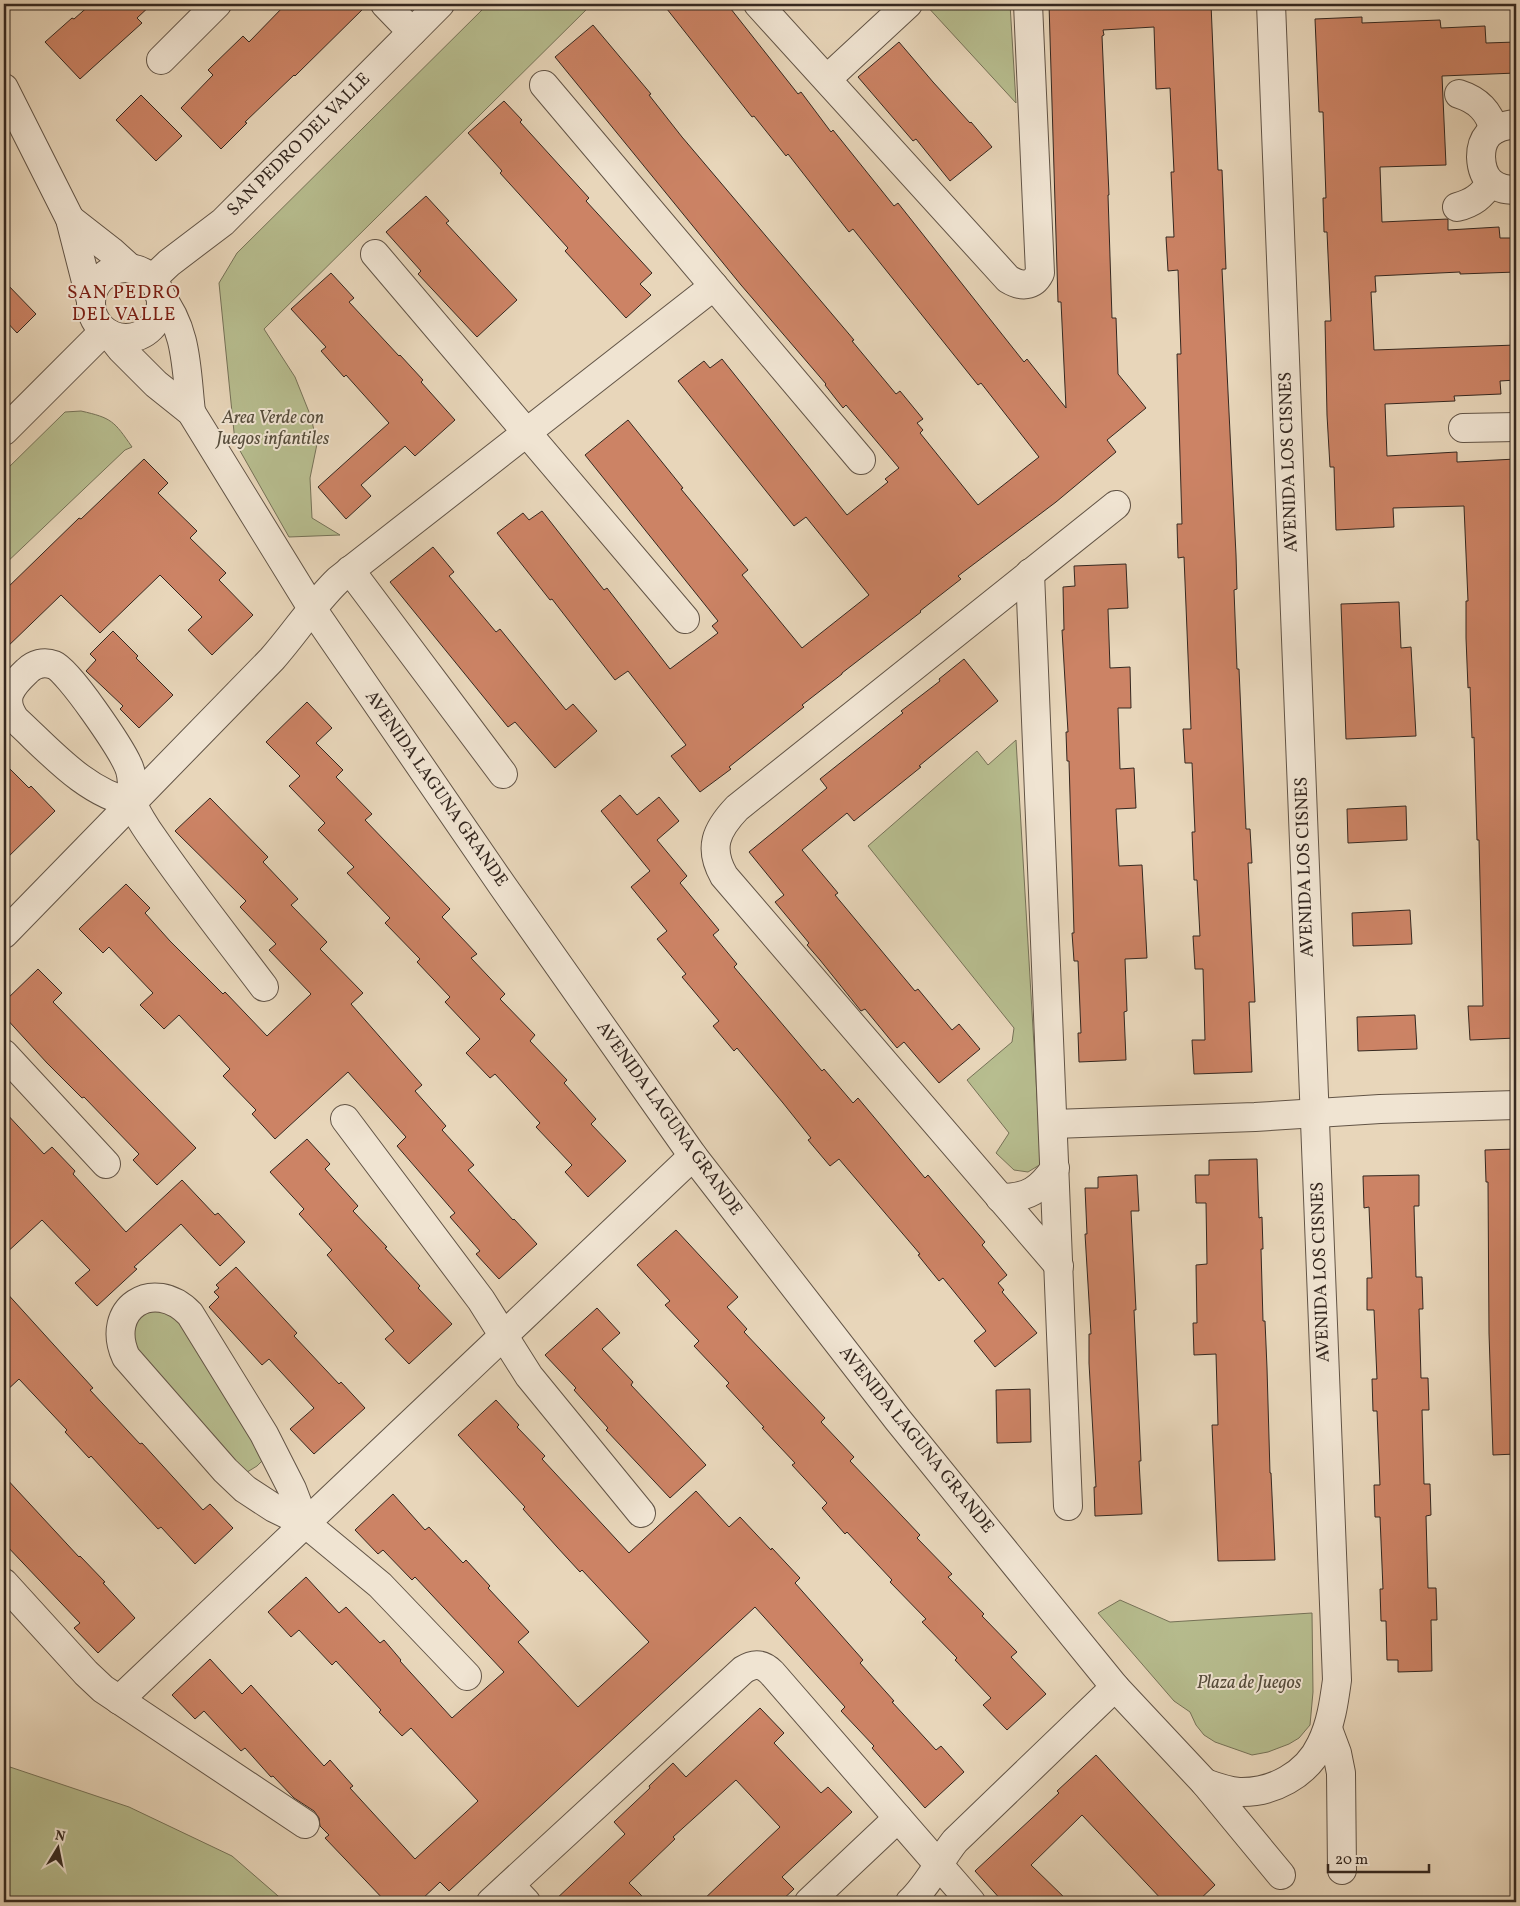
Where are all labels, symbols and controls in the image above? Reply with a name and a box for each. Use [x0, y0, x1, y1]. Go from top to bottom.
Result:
street label: SAN PEDRO DEL VALLE [222, 68, 376, 222]
district label: SAN PEDRO DEL VALLE [67, 280, 181, 328]
street label: AVENIDA LOS CISNES [1273, 371, 1305, 553]
park label: Area Verde con Juegos infantiles [215, 406, 330, 452]
street label: AVENIDA LAGUNA GRANDE [359, 686, 514, 892]
street label: AVENIDA LOS CISNES [1289, 776, 1321, 958]
street label: AVENIDA LAGUNA GRANDE [590, 1017, 748, 1221]
street label: AVENIDA LOS CISNES [1305, 1181, 1337, 1363]
street label: AVENIDA LAGUNA GRANDE [833, 1341, 1000, 1539]
park label: Plaza de Juegos [1197, 1671, 1302, 1696]
north arrow [32, 1824, 82, 1874]
text: N [53, 1826, 67, 1847]
scale bar [1328, 1841, 1429, 1873]
text: 20 m [1335, 1850, 1368, 1871]

